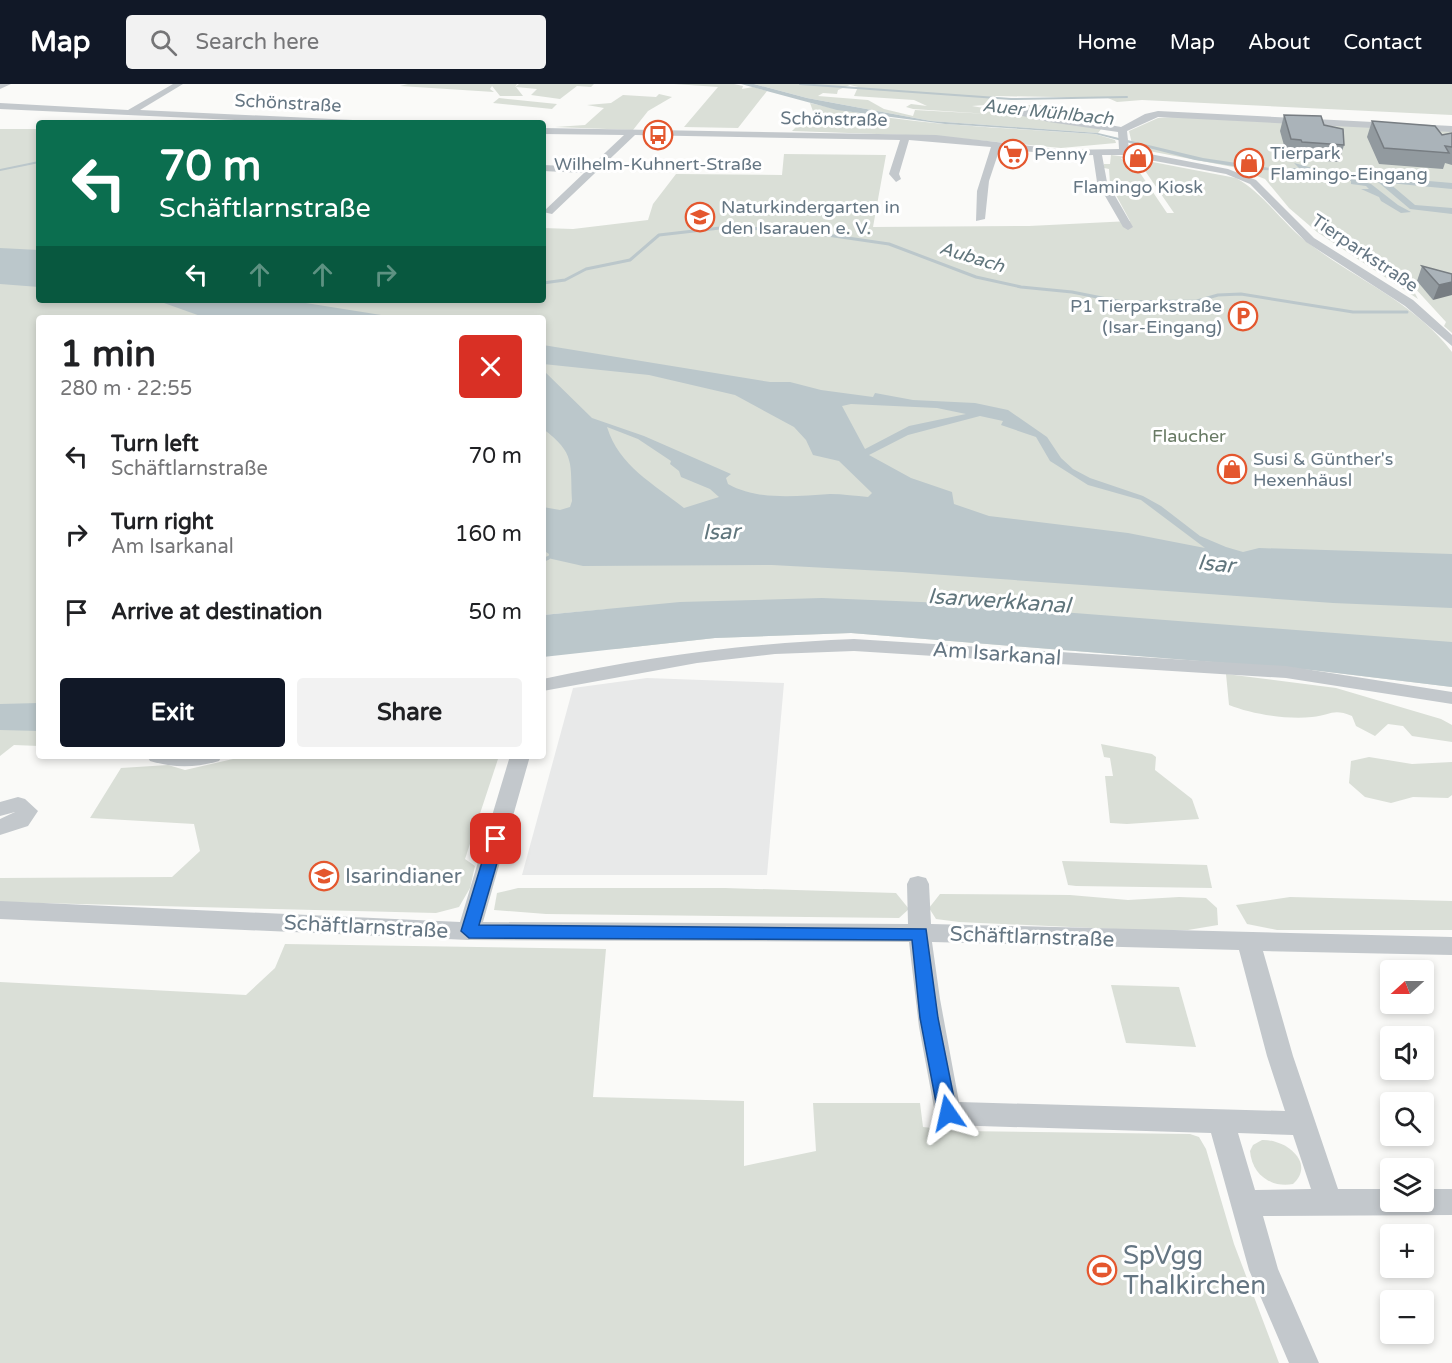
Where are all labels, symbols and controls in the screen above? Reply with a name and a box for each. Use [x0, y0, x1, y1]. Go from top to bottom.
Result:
search box [126, 15, 546, 69]
text: Map [30, 25, 90, 59]
icon: search [147, 26, 180, 59]
text: Search here [195, 29, 319, 55]
text: Home [1077, 30, 1137, 55]
text: Map [1170, 30, 1215, 55]
text: About [1248, 30, 1310, 55]
text: Contact [1343, 30, 1422, 55]
street label: Schönstraße [234, 89, 342, 117]
water label: Auer Mühlbach [981, 94, 1116, 130]
street label: Schönstraße [780, 107, 888, 131]
bus stop icon: Wilhelm-Kuhnert-Straße [642, 119, 674, 151]
supermarket icon: Penny [997, 138, 1029, 170]
text: 70 m [159, 141, 261, 192]
shop icon: Flamingo Kiosk [1122, 142, 1154, 174]
place label: Tierpark Flamingo-Eingang [1270, 142, 1428, 185]
place label: Penny [1034, 143, 1088, 165]
icon: left [60, 144, 138, 222]
shop icon: Tierpark Flamingo-Eingang [1233, 147, 1265, 179]
place label: Wilhelm-Kuhnert-Straße [554, 153, 762, 175]
place label: Flamingo Kiosk [1073, 176, 1203, 198]
text: Schäftlarnstraße [159, 192, 371, 225]
place label: Naturkindergarten in den Isarauen e. V. [721, 196, 900, 239]
school or university icon: Naturkindergarten in den Isarauen e. V. [684, 201, 716, 233]
street label: Tierparkstraße [1307, 209, 1423, 297]
water label: Aubach [937, 237, 1008, 277]
icon: left [180, 258, 213, 291]
icon: ahead [243, 258, 276, 291]
icon: ahead [306, 258, 339, 291]
icon: right [369, 258, 402, 291]
place label: P1 Tierparkstraße (Isar-Eingang) [1070, 295, 1222, 338]
parking icon: P1 Tierparkstraße (Isar-Eingang) [1227, 300, 1259, 332]
text: 1 min [60, 333, 156, 376]
button: close [459, 335, 522, 398]
text: 280 m · 22:55 [60, 377, 192, 401]
park label: Flaucher [1152, 425, 1226, 447]
text: Turn left [111, 431, 199, 457]
icon: left [60, 440, 93, 473]
text: 70 m [468, 443, 522, 469]
place label: Susi & Günther's Hexenhäusl [1253, 448, 1393, 491]
shop icon: Susi & Günther's Hexenhäusl [1216, 453, 1248, 485]
text: Schäftlarnstraße [111, 457, 268, 481]
text: Turn right [111, 509, 213, 535]
icon: right [60, 518, 93, 551]
water label: Isar [702, 519, 742, 545]
text: 160 m [455, 521, 522, 547]
text: Am Isarkanal [111, 535, 234, 559]
water label: Isar [1196, 549, 1238, 579]
water label: Isarwerkkanal [927, 583, 1074, 619]
icon: arrive [60, 596, 93, 629]
text: Arrive at destination [111, 599, 322, 625]
text: 50 m [468, 599, 522, 625]
street label: Am Isarkanal [932, 637, 1062, 671]
button: Exit [60, 678, 285, 747]
button: Share [297, 678, 522, 747]
pin [470, 813, 521, 864]
icon: arrive [479, 822, 512, 855]
school or university icon: Isarindianer [308, 860, 340, 892]
place label: Isarindianer [345, 864, 462, 889]
street label: Schäftlarnstraße [283, 910, 449, 944]
street label: Schäftlarnstraße [949, 922, 1115, 952]
north arrow [1380, 960, 1434, 1014]
map controls [1380, 960, 1434, 1344]
button: sound [1380, 1026, 1434, 1080]
position arrow [916, 1081, 980, 1145]
button: search [1380, 1092, 1434, 1146]
button: layers [1380, 1158, 1434, 1212]
button: + [1380, 1224, 1434, 1278]
place label: SpVgg Thalkirchen [1123, 1240, 1266, 1301]
sports icon: SpVgg Thalkirchen [1086, 1254, 1118, 1286]
button: − [1380, 1290, 1434, 1344]

